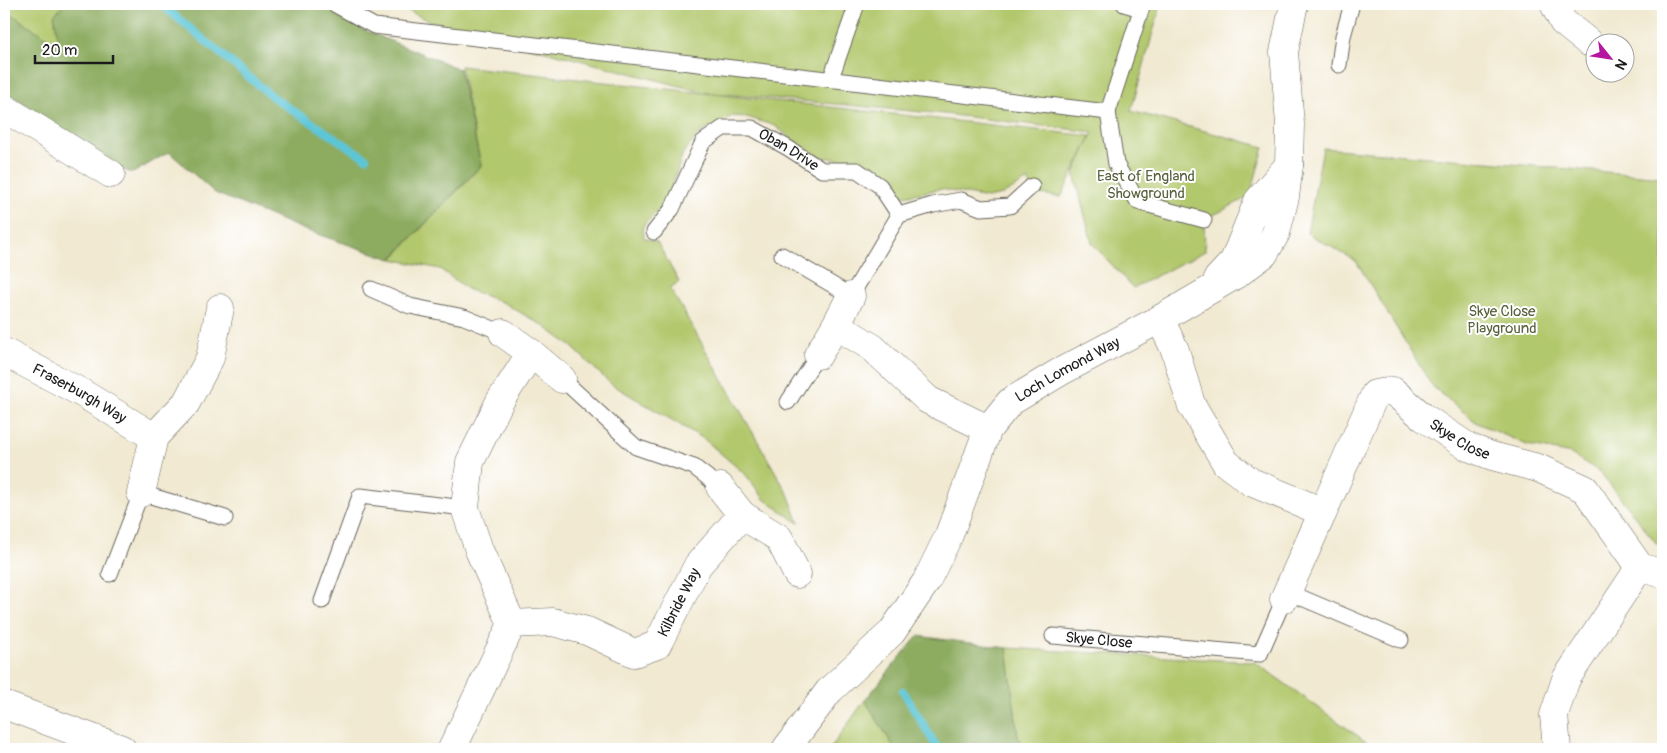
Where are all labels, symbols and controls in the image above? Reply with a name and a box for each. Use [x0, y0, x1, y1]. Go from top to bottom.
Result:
scale bar [35, 32, 112, 64]
north arrow [1584, 32, 1634, 82]
text: 20 m [42, 41, 77, 60]
text: N [1611, 56, 1631, 73]
street label: Oban Drive [755, 124, 823, 176]
park label: East of England Showground [1097, 167, 1195, 203]
park label: Skye Close Playground [1467, 302, 1537, 338]
street label: Loch Lomond Way [1012, 333, 1124, 407]
street label: Fraserburgh Way [29, 360, 130, 428]
street label: Skye Close [1425, 415, 1493, 464]
street label: Kilbride Way [654, 564, 705, 640]
street label: Skye Close [1065, 628, 1134, 653]

